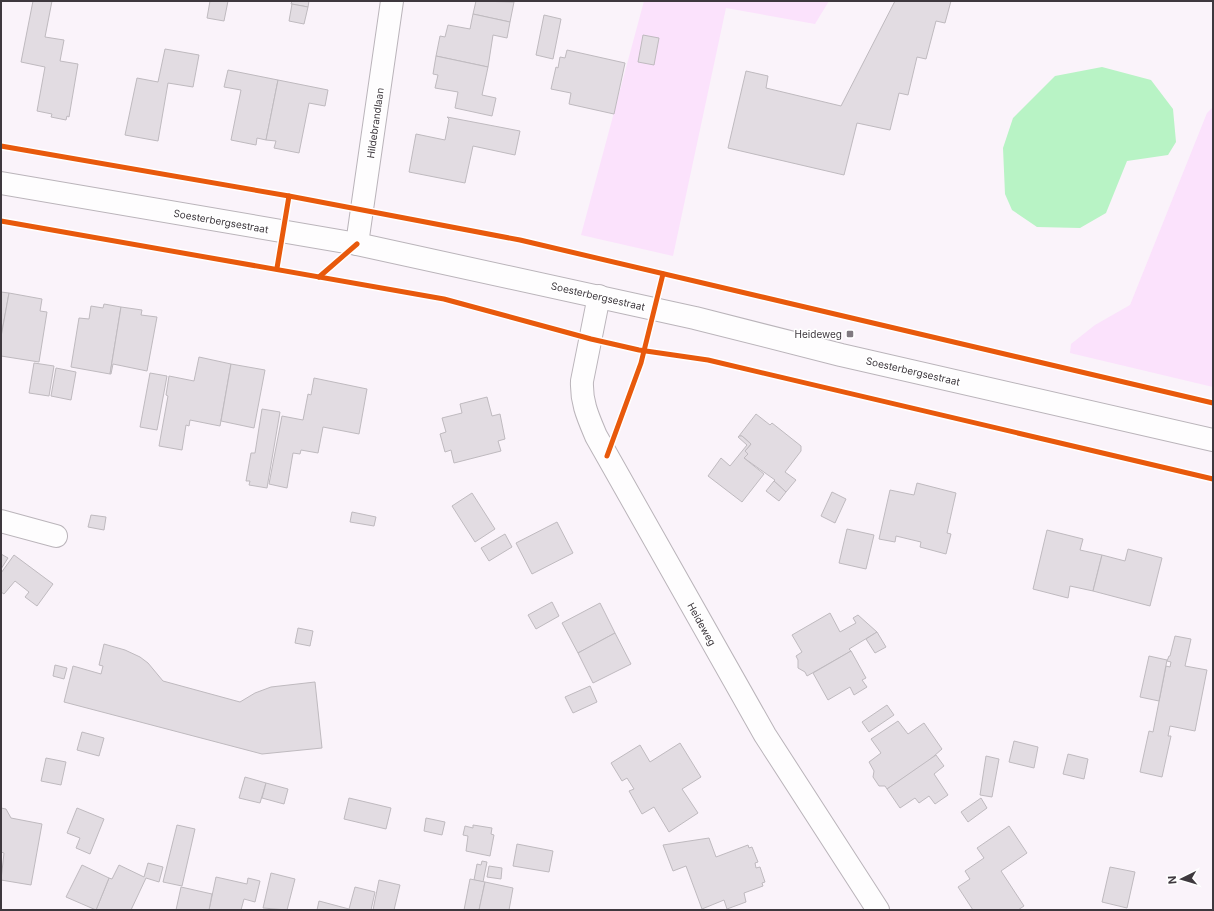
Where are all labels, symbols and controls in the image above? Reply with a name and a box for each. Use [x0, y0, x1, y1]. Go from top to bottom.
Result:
street label: Hildebrandlaan [364, 87, 386, 159]
street label: Soesterbergsestraat [173, 207, 270, 235]
street label: Soesterbergsestraat [550, 279, 647, 313]
place label: Heideweg [795, 328, 842, 340]
marker: Heideweg [845, 329, 855, 339]
street label: Soesterbergsestraat [865, 354, 962, 388]
street label: Heideweg [685, 600, 719, 648]
north arrow [1162, 859, 1202, 899]
text: N [1165, 875, 1179, 885]

